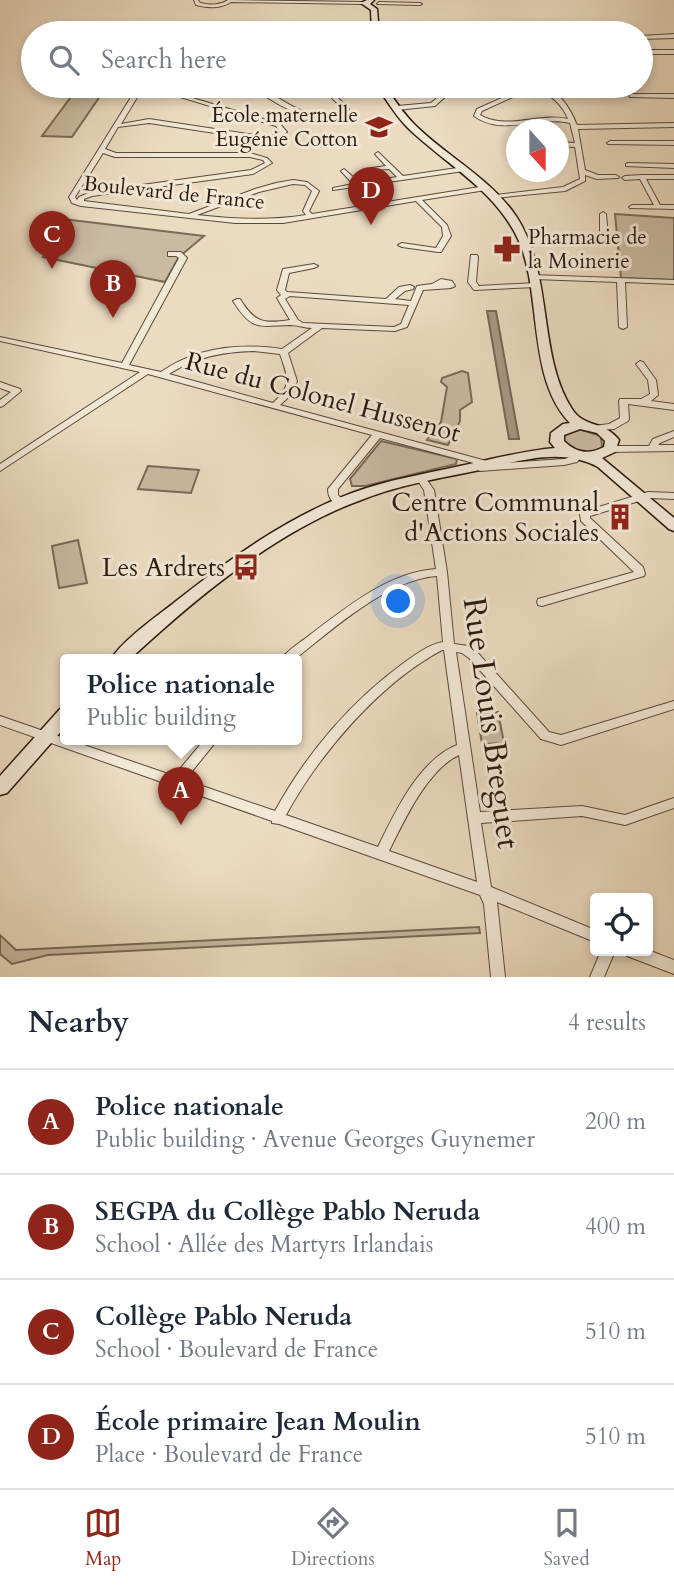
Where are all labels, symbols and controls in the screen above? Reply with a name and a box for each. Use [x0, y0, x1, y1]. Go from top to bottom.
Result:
search box [21, 21, 653, 98]
icon: search [45, 41, 83, 79]
text: Search here [101, 42, 227, 77]
place label: École maternelle Eugénie Cotton [211, 101, 358, 154]
school or university icon: École maternelle Eugénie Cotton [364, 112, 394, 142]
north arrow [506, 119, 569, 182]
pin: D [348, 167, 394, 225]
street label: Boulevard de France [82, 169, 266, 217]
pin: C [29, 211, 75, 269]
place label: Pharmacie de la Moinerie [528, 223, 647, 276]
pharmacy icon: Pharmacie de la Moinerie [492, 234, 522, 264]
pin: B [90, 260, 136, 318]
street label: Rue du Colonel Hussenot [182, 343, 464, 451]
place label: Centre Communal d'Actions Sociales [391, 485, 599, 550]
building icon: Centre Communal d'Actions Sociales [605, 502, 635, 532]
place label: Les Ardrets [102, 550, 225, 585]
bus stop icon: Les Ardrets [231, 552, 261, 582]
your location [381, 584, 415, 618]
street label: Rue Louis Breguet [452, 594, 530, 852]
popup [60, 654, 302, 745]
text: Police nationale [87, 667, 275, 702]
text: Public building [87, 702, 236, 733]
pin: A [158, 767, 204, 825]
map controls [590, 893, 653, 956]
button: locate [590, 893, 653, 956]
text: Nearby [28, 1002, 129, 1043]
text: 4 results [568, 1007, 646, 1038]
text: Police nationale [95, 1089, 284, 1124]
text: A [42, 1106, 60, 1137]
text: 200 m [585, 1106, 646, 1137]
text: Public building · Avenue Georges Guynemer [95, 1124, 535, 1155]
text: SEGPA du Collège Pablo Neruda [95, 1194, 480, 1229]
text: B [43, 1211, 59, 1242]
text: 400 m [585, 1211, 646, 1242]
text: School · Allée des Martyrs Irlandais [95, 1229, 433, 1260]
text: Collège Pablo Neruda [95, 1299, 352, 1334]
text: C [42, 1316, 60, 1347]
text: 510 m [585, 1316, 646, 1347]
text: School · Boulevard de France [95, 1334, 378, 1365]
text: École primaire Jean Moulin [95, 1404, 421, 1439]
text: D [41, 1421, 61, 1452]
text: 510 m [585, 1421, 646, 1452]
text: Place · Boulevard de France [95, 1439, 363, 1470]
tab: Map [84, 1504, 122, 1572]
tab: Directions [291, 1504, 375, 1572]
tab: Saved [544, 1504, 590, 1572]

